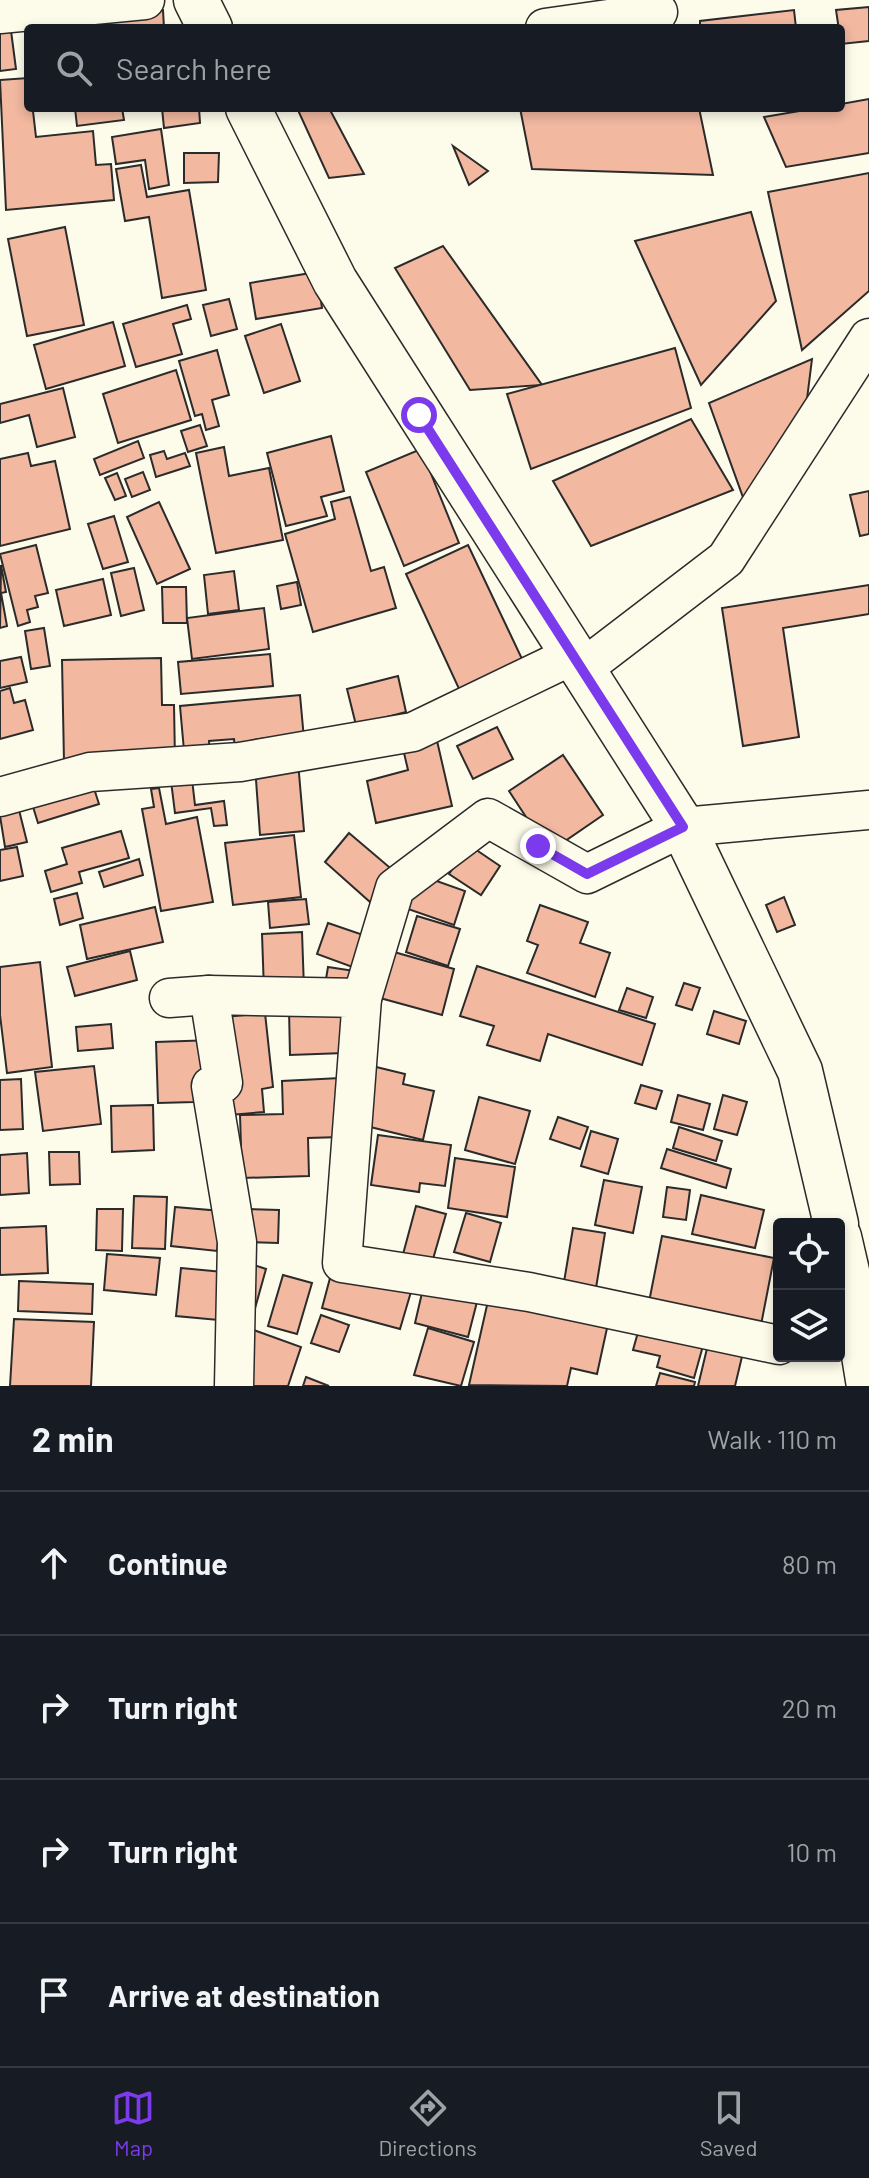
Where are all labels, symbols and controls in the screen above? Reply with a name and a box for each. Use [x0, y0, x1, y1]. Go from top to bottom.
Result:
search box [24, 24, 845, 112]
icon: search [52, 46, 96, 90]
text: Search here [116, 50, 272, 86]
route start [401, 397, 437, 433]
route end [520, 828, 556, 864]
map controls [773, 1218, 845, 1362]
button: locate [773, 1218, 845, 1290]
button: layers [773, 1290, 845, 1362]
text: 2 min [32, 1418, 114, 1459]
text: Walk · 110 m [708, 1423, 837, 1454]
icon: ahead [32, 1541, 76, 1585]
text: Continue [108, 1545, 228, 1581]
text: 80 m [782, 1548, 837, 1579]
icon: right [32, 1685, 76, 1729]
text: Turn right [108, 1689, 238, 1725]
text: 20 m [782, 1692, 837, 1723]
icon: right [32, 1829, 76, 1873]
text: Turn right [108, 1833, 238, 1869]
text: 10 m [787, 1836, 837, 1867]
icon: arrive [32, 1973, 76, 2017]
text: Arrive at destination [108, 1977, 380, 2013]
tab: Map [111, 2086, 155, 2160]
tab: Directions [378, 2086, 477, 2160]
tab: Saved [700, 2086, 757, 2160]

